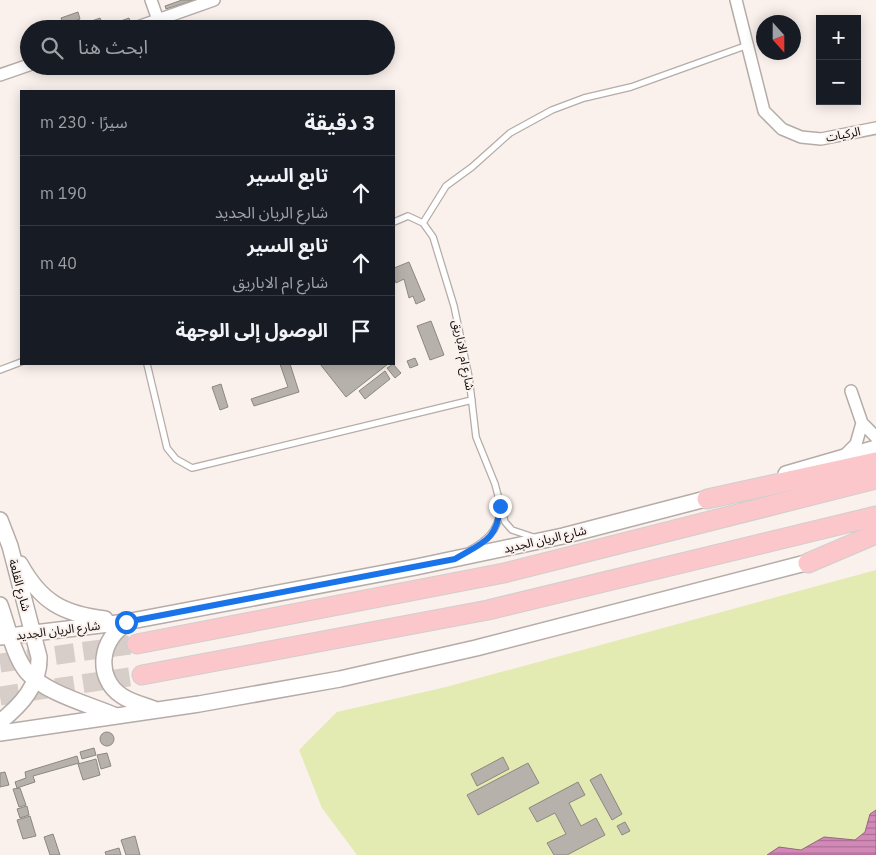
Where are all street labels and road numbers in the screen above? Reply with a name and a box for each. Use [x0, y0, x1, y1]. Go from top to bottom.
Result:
street label: الركيات [824, 123, 862, 145]
street label: شارع ام الاباريق [448, 318, 478, 392]
street label: شارع الريان الجديد [502, 522, 588, 558]
street label: شارع القلعة [4, 557, 34, 613]
street label: شارع الريان الجديد [15, 617, 101, 645]

